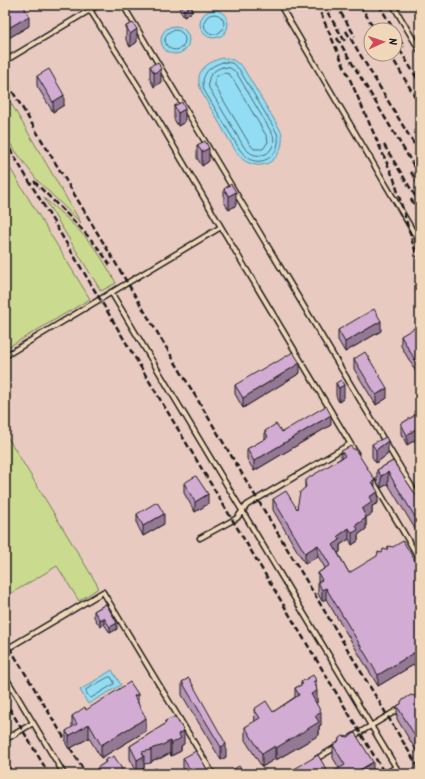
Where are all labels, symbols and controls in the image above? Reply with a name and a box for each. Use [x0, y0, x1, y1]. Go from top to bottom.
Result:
north arrow [363, 22, 403, 62]
text: N [383, 38, 401, 46]

